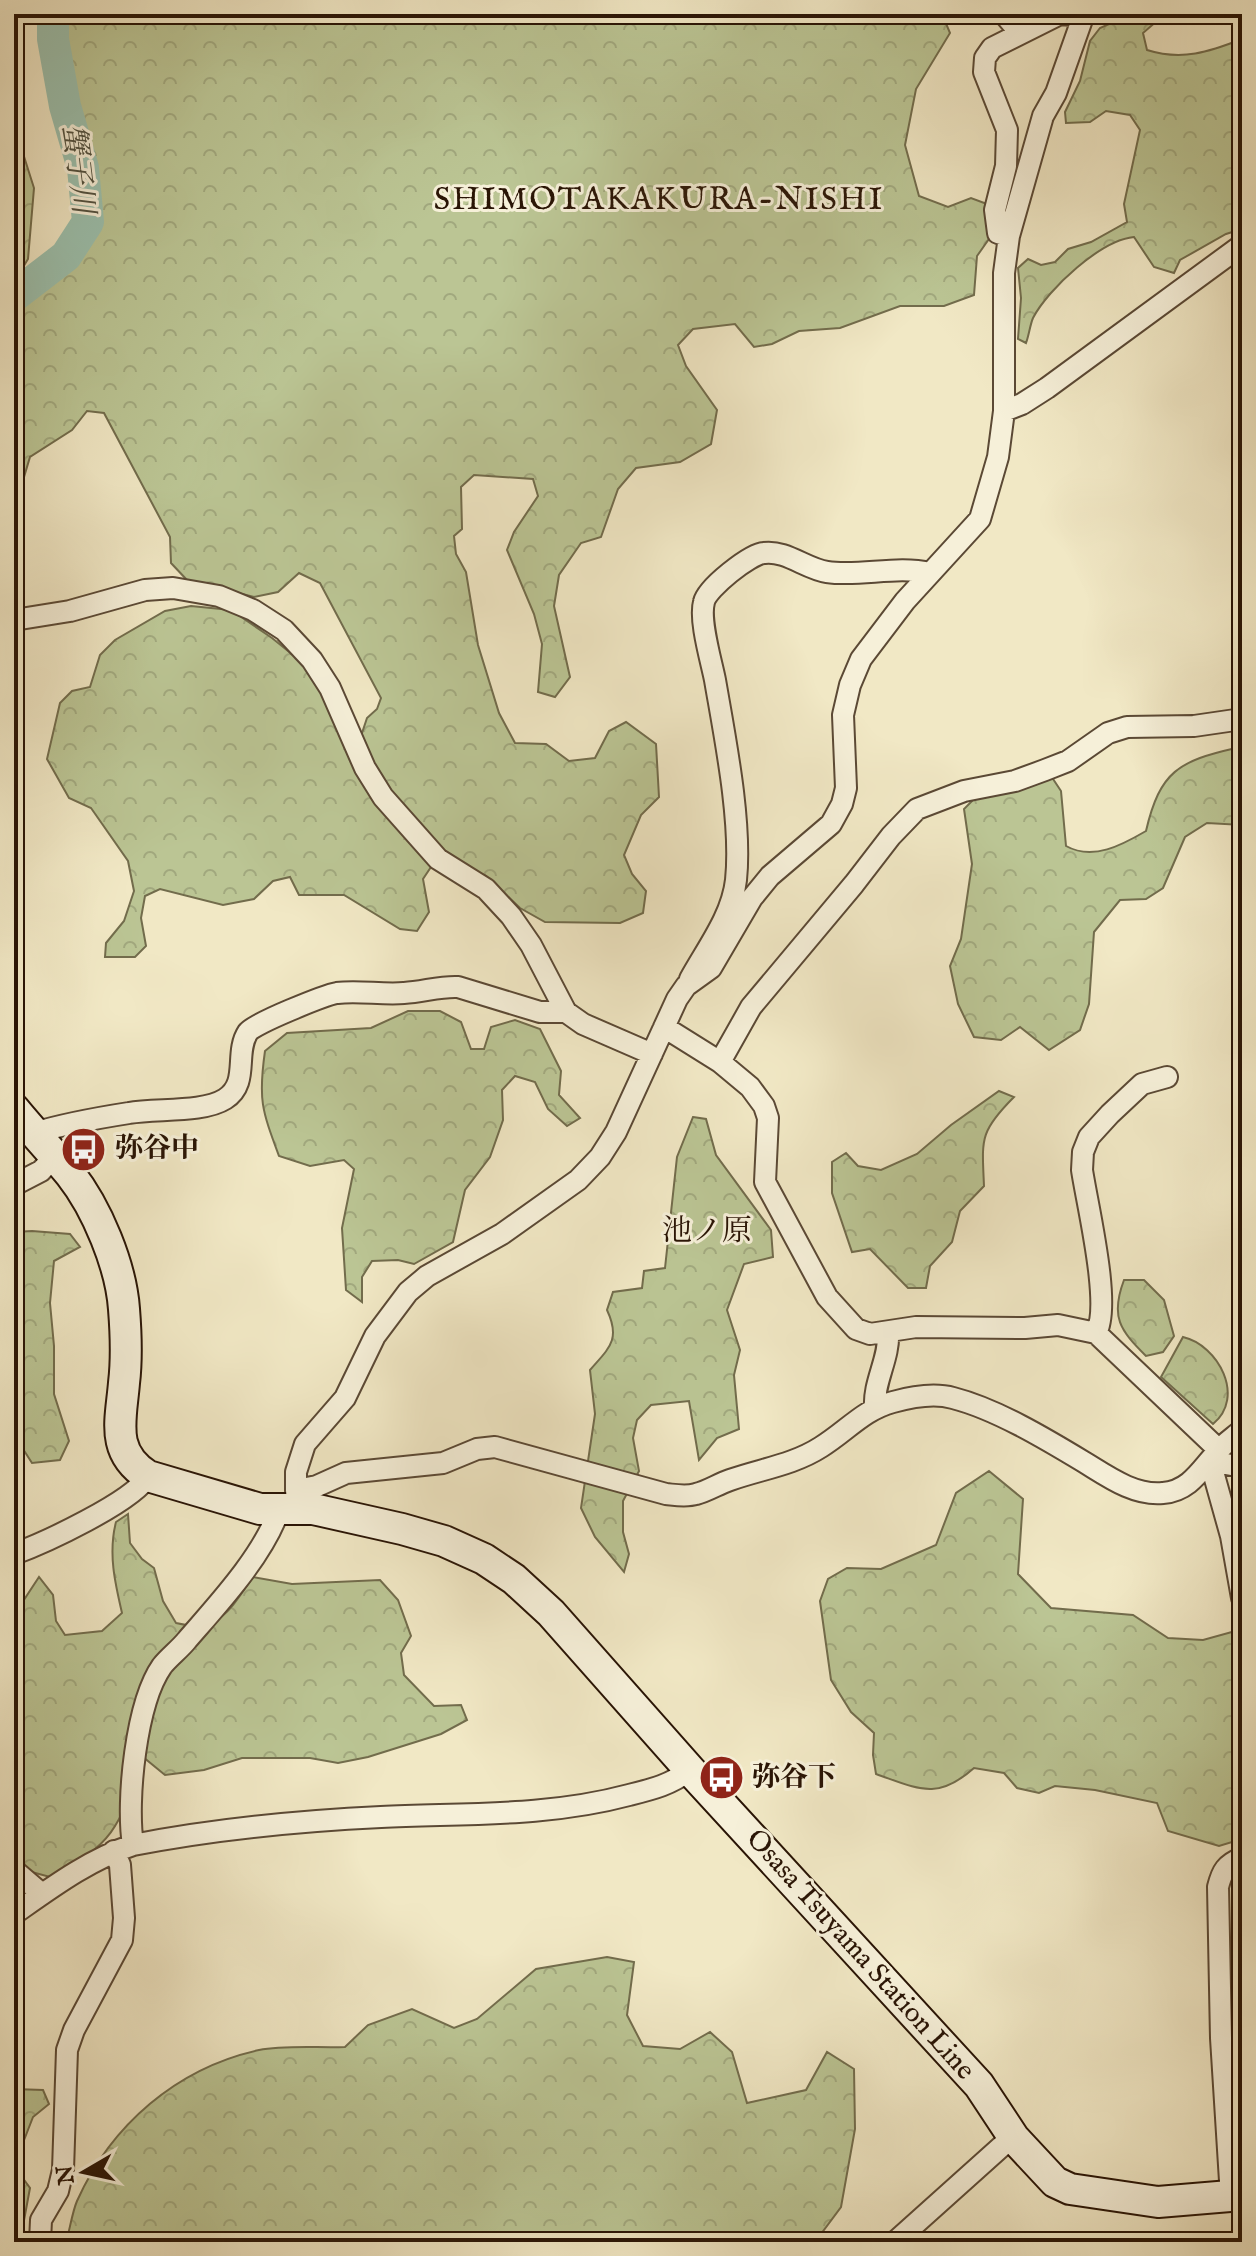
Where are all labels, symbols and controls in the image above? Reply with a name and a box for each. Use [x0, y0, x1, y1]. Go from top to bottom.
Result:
water label: 蟹子川 [53, 122, 102, 219]
district label: SHIMOTAKAKURA-NISHI [434, 180, 884, 221]
bus stop icon: 弥谷中 [60, 1125, 108, 1173]
place label: 弥谷中 [115, 1132, 199, 1167]
district label: 池ノ原 [662, 1213, 752, 1251]
bus stop icon: 弥谷下 [697, 1754, 745, 1802]
place label: 弥谷下 [752, 1761, 836, 1796]
street label: Osasa Tsuyama Station Line [738, 1822, 982, 2088]
north arrow [44, 2132, 124, 2212]
text: N [51, 2163, 82, 2187]

